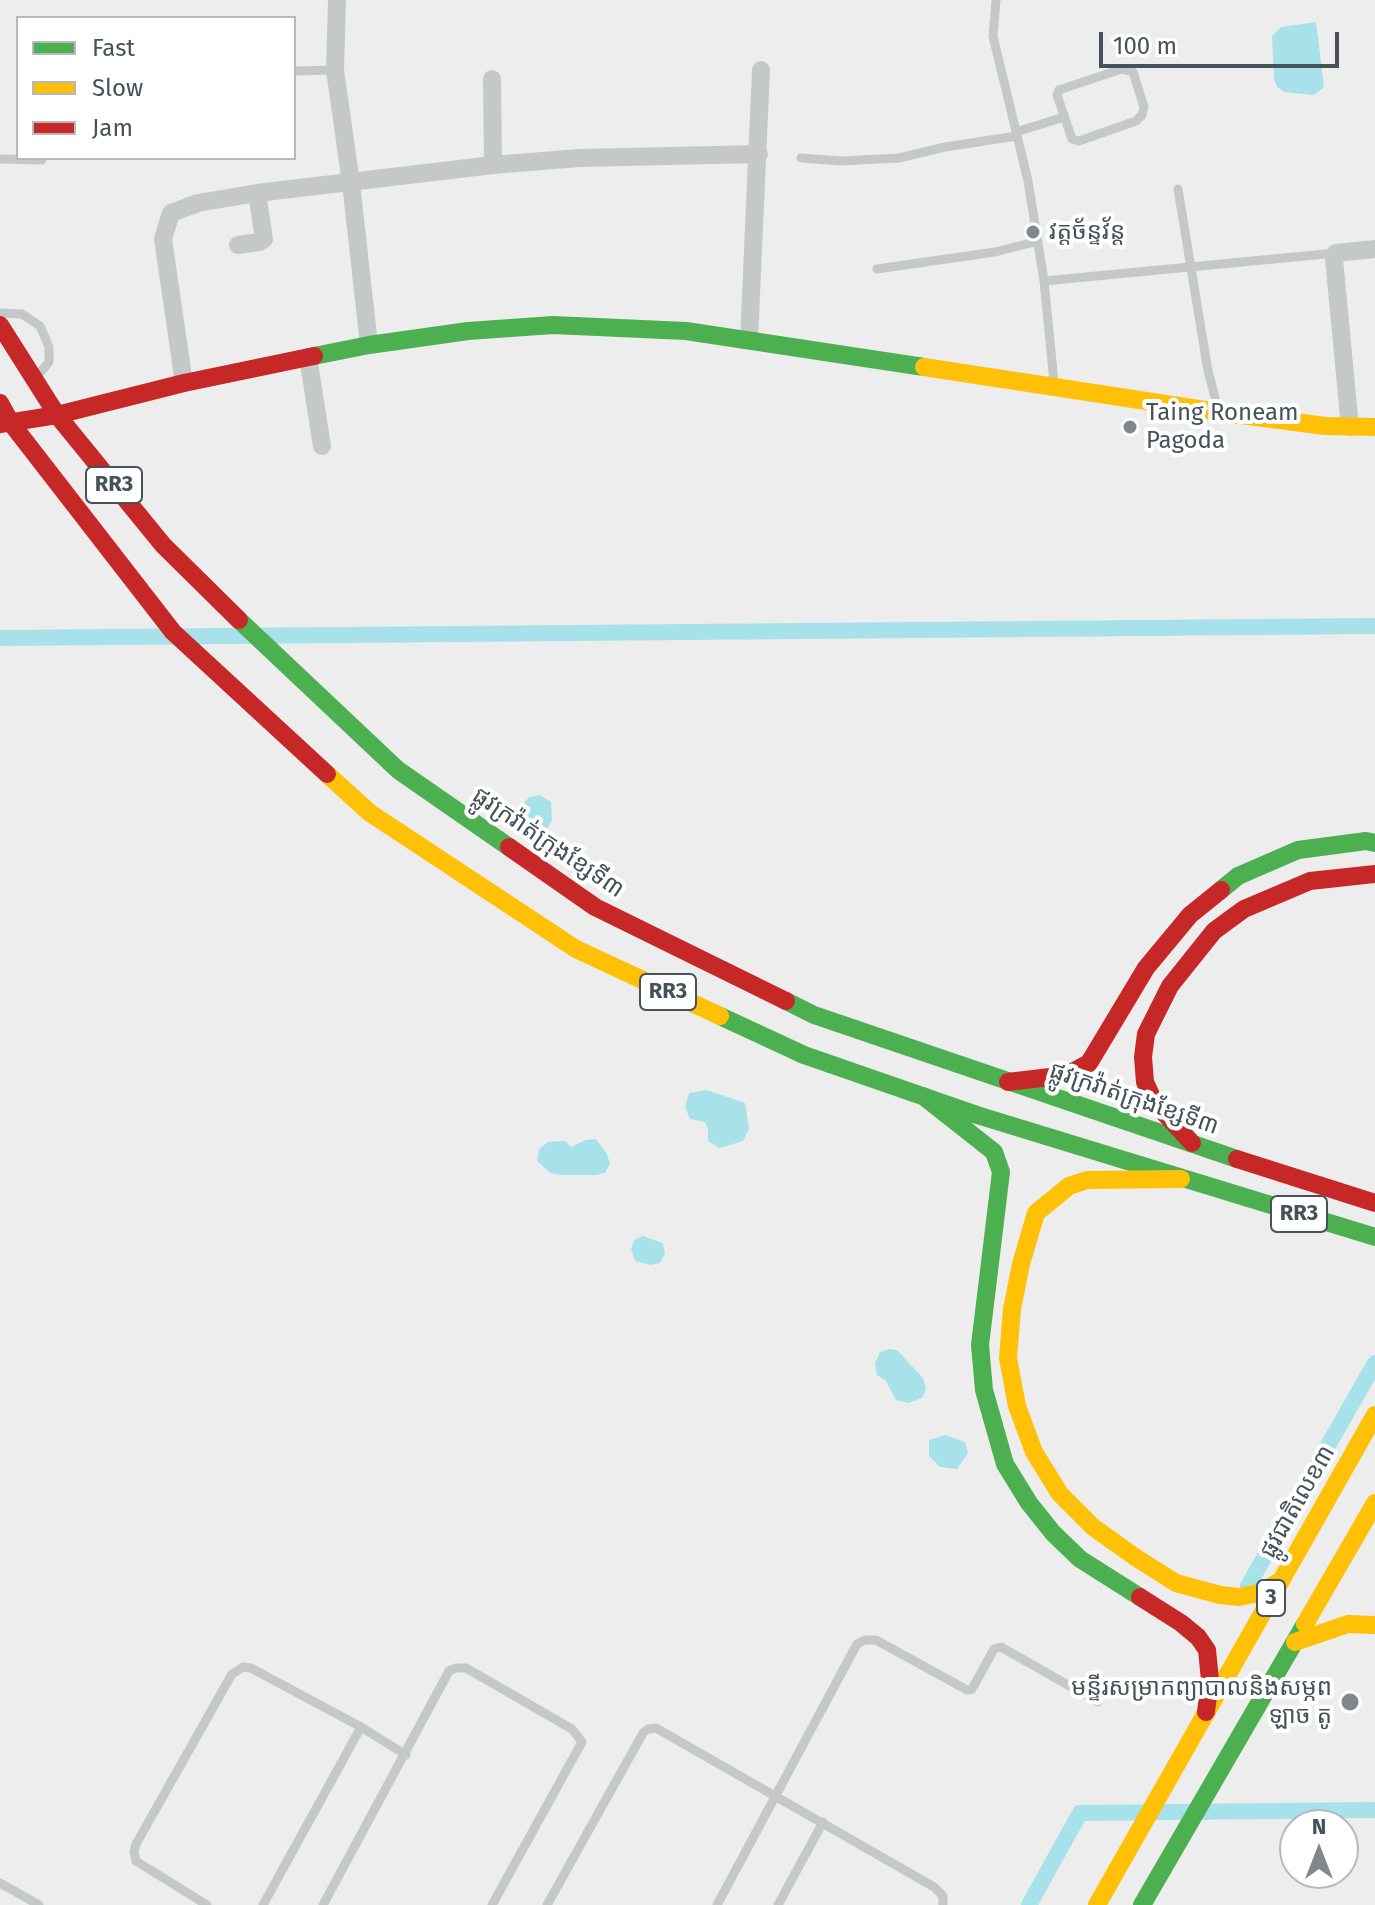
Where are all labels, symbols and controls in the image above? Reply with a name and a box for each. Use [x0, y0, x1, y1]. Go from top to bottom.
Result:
legend [16, 16, 296, 160]
scale bar [1103, 16, 1343, 66]
text: 100 m [1113, 32, 1177, 60]
text: Fast [92, 34, 135, 62]
text: Slow [92, 74, 143, 102]
text: Jam [92, 114, 133, 142]
place label: វត្តច័ន្ទវ័ន្ត [1049, 218, 1125, 246]
marker: វត្តច័ន្ទវ័ន្ត [1024, 223, 1042, 241]
place label: Taing Roneam Pagoda [1146, 399, 1299, 455]
marker: Taing Roneam Pagoda [1121, 418, 1139, 436]
road number: RR3 [86, 467, 142, 503]
street label: ផ្លូវក្រវ៉ាត់ក្រុងខ្សែទី៣ [467, 782, 629, 904]
road number: RR3 [640, 974, 696, 1010]
street label: ផ្លូវក្រវ៉ាត់ក្រុងខ្សែទី៣ [1046, 1057, 1222, 1141]
road number: RR3 [1271, 1196, 1327, 1232]
street label: ផ្លូវជាតិលេខ៣ [1254, 1440, 1342, 1564]
road number: 3 [1257, 1580, 1285, 1616]
place label: មន្ទីរសម្រាកព្យាបាលនិងសម្ភព ឡាច តូ [1071, 1674, 1332, 1730]
marker: មន្ទីរសម្រាកព្យាបាលនិងសម្ភព ឡាច តូ [1339, 1691, 1361, 1713]
north arrow [1279, 1809, 1359, 1889]
text: N [1312, 1813, 1326, 1840]

